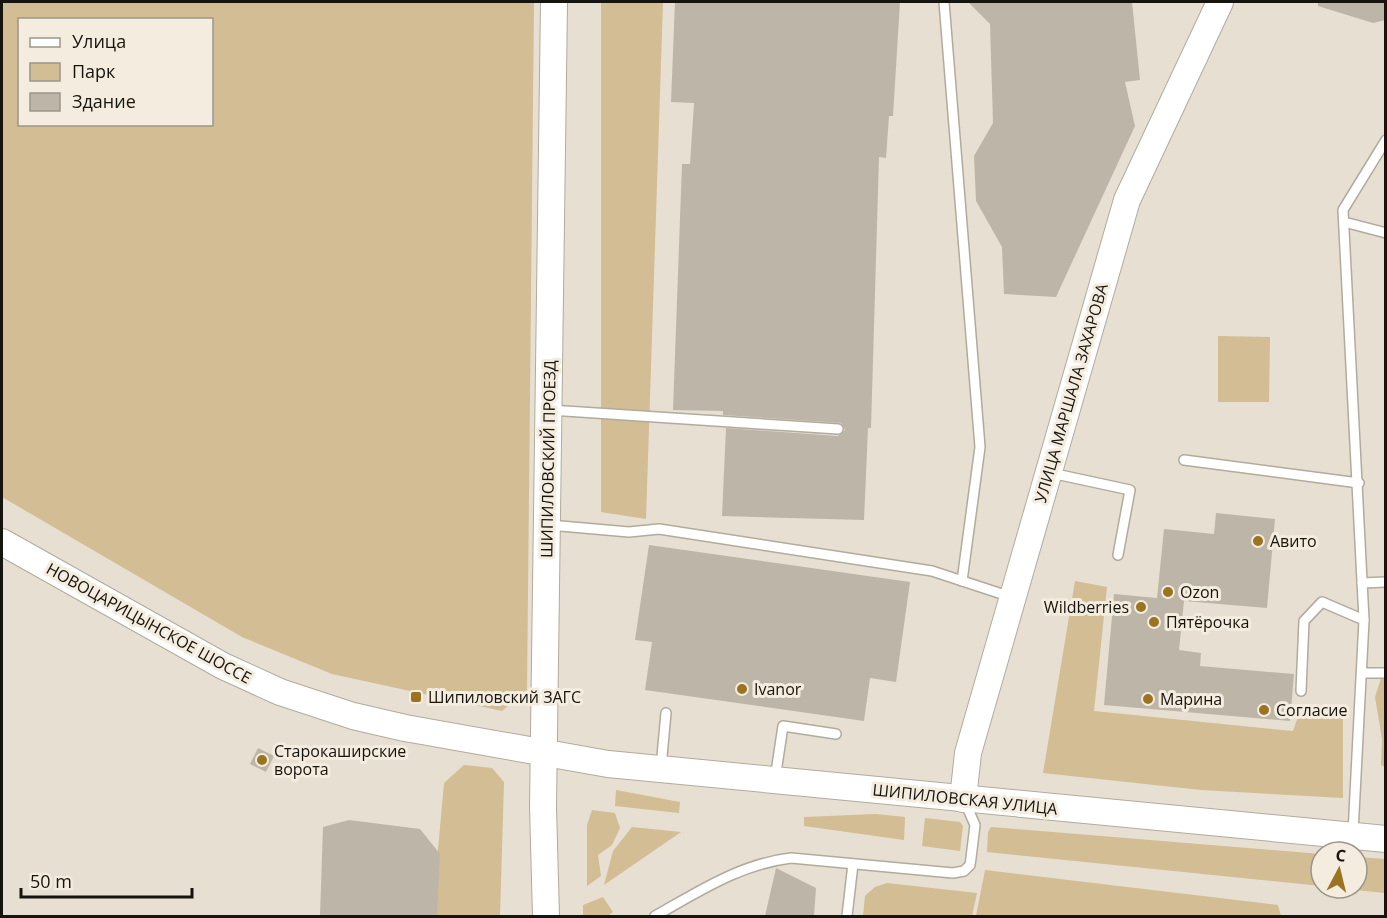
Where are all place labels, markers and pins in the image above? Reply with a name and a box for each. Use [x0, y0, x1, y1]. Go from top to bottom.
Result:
place label: Авито [1270, 530, 1317, 552]
marker: Авито [1251, 534, 1265, 548]
place label: Ozon [1180, 581, 1219, 603]
marker: Ozon [1161, 585, 1175, 599]
place label: Wildberries [1044, 596, 1129, 618]
marker: Wildberries [1134, 600, 1148, 614]
place label: Пятёрочка [1166, 611, 1249, 633]
marker: Пятёрочка [1147, 615, 1161, 629]
place label: Ivanor [754, 678, 802, 700]
marker: Ivanor [735, 682, 749, 696]
place label: Шипиловский ЗАГС [428, 686, 581, 708]
place label: Марина [1160, 688, 1222, 710]
marker: Шипиловский ЗАГС [409, 690, 423, 704]
marker: Марина [1141, 692, 1155, 706]
place label: Согласие [1276, 699, 1347, 721]
marker: Согласие [1257, 703, 1271, 717]
place label: Старокаширские ворота [274, 740, 406, 780]
marker: Старокаширские ворота [255, 753, 269, 767]

